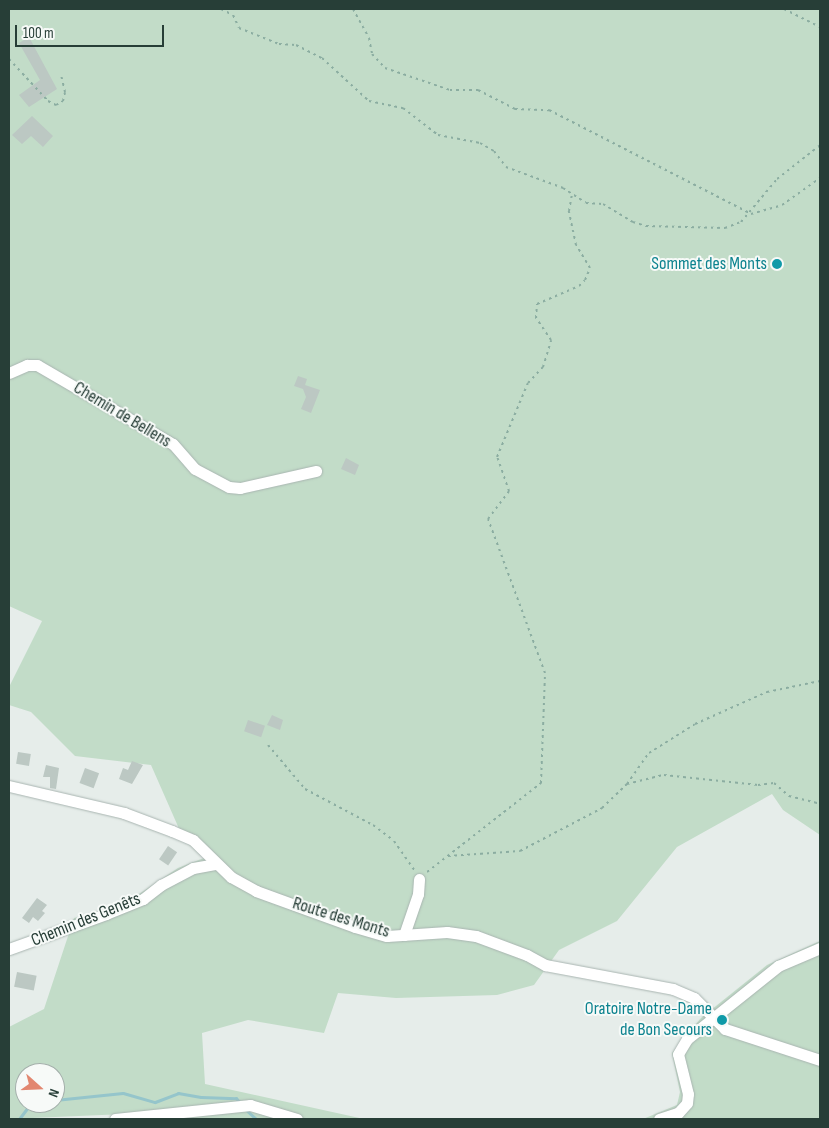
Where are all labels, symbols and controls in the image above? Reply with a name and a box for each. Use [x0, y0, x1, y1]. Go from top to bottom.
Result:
scale bar [18, 15, 166, 47]
text: 100 m [23, 24, 54, 43]
place label: Sommet des Monts [651, 253, 767, 275]
marker: Sommet des Monts [771, 258, 783, 270]
street label: Chemin de Bellens [69, 377, 175, 453]
street label: Chemin des Genêts [28, 888, 144, 952]
street label: Route des Monts [290, 893, 392, 943]
place label: Oratoire Notre-Dame de Bon Secours [585, 999, 712, 1042]
marker: Oratoire Notre-Dame de Bon Secours [716, 1014, 728, 1026]
north arrow [15, 1063, 65, 1113]
text: N [44, 1087, 63, 1099]

